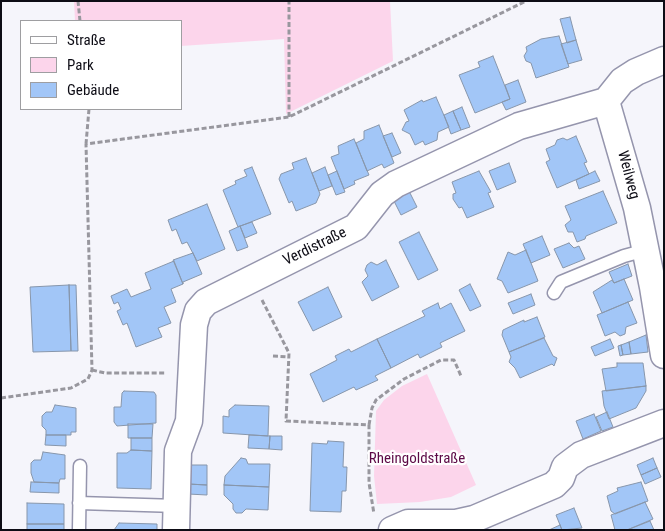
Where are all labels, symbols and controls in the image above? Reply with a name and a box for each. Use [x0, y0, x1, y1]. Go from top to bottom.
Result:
legend [20, 20, 182, 110]
text: Straße [67, 31, 106, 49]
text: Park [67, 56, 94, 74]
text: Gebäude [67, 81, 119, 99]
street label: Weilweg [613, 149, 643, 201]
street label: Verdistraße [280, 224, 350, 270]
park label: Rheingoldstraße [369, 450, 465, 468]

